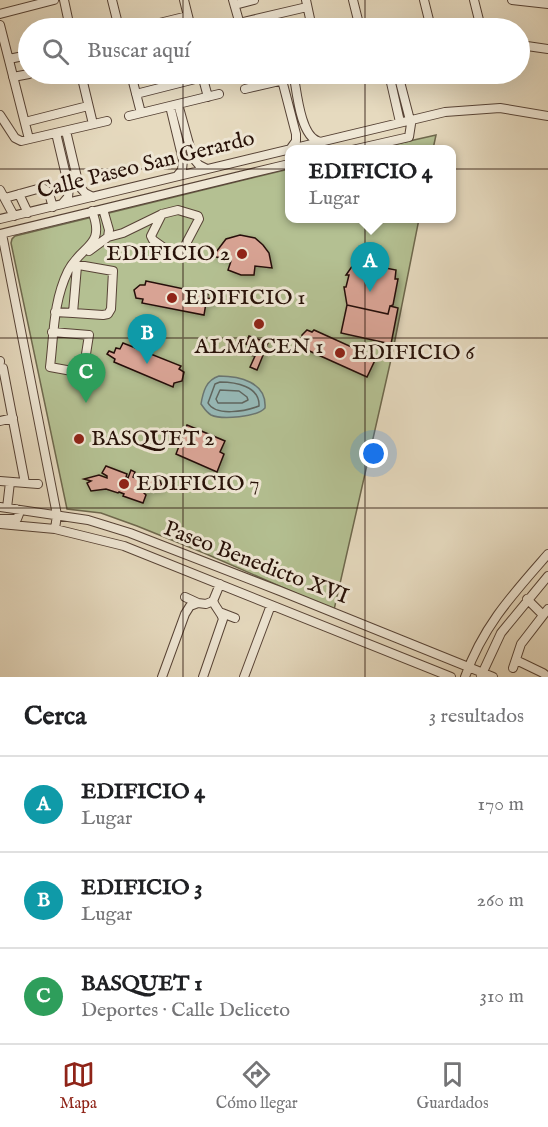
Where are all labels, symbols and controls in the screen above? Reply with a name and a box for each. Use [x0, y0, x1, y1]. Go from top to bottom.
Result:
search box [18, 18, 530, 84]
icon: search [39, 35, 72, 68]
text: Buscar aquí [87, 37, 190, 65]
street label: Calle Paseo San Gerardo [35, 124, 258, 206]
popup [285, 145, 456, 223]
text: EDIFICIO 4 [308, 158, 433, 186]
text: Lugar [308, 186, 360, 211]
place label: EDIFICIO 2 [106, 240, 230, 268]
pin: A [350, 242, 389, 292]
marker: EDIFICIO 2 [235, 247, 249, 261]
place label: EDIFICIO 1 [184, 284, 306, 312]
marker: EDIFICIO 1 [165, 291, 179, 305]
pin: B [128, 314, 166, 364]
marker: ALMACEN 1 [252, 317, 266, 331]
place label: ALMACEN 1 [194, 333, 323, 361]
place label: EDIFICIO 6 [352, 339, 475, 367]
marker: EDIFICIO 6 [333, 346, 347, 360]
pin: C [66, 354, 106, 403]
place label: BASQUET 2 [91, 425, 214, 453]
marker: BASQUET 2 [72, 432, 86, 446]
your location [359, 439, 388, 468]
place label: EDIFICIO 7 [136, 470, 260, 498]
marker: EDIFICIO 7 [117, 477, 131, 491]
street label: Paseo Benedicto XVI [160, 515, 352, 611]
text: Cerca [24, 700, 86, 733]
text: 3 resultados [429, 704, 524, 729]
text: EDIFICIO 4 [81, 778, 205, 806]
text: A [37, 792, 50, 817]
text: 170 m [478, 792, 524, 817]
text: Lugar [81, 806, 132, 831]
text: EDIFICIO 3 [81, 874, 203, 902]
text: B [37, 888, 50, 913]
text: 260 m [477, 888, 524, 913]
text: Lugar [81, 902, 132, 927]
text: BASQUET 1 [81, 970, 202, 998]
text: C [36, 984, 51, 1009]
text: 310 m [480, 984, 524, 1009]
text: Deportes · Calle Deliceto [81, 998, 290, 1023]
tab: Mapa [59, 1058, 97, 1114]
tab: Cómo llegar [216, 1058, 298, 1114]
tab: Guardados [417, 1058, 489, 1114]

